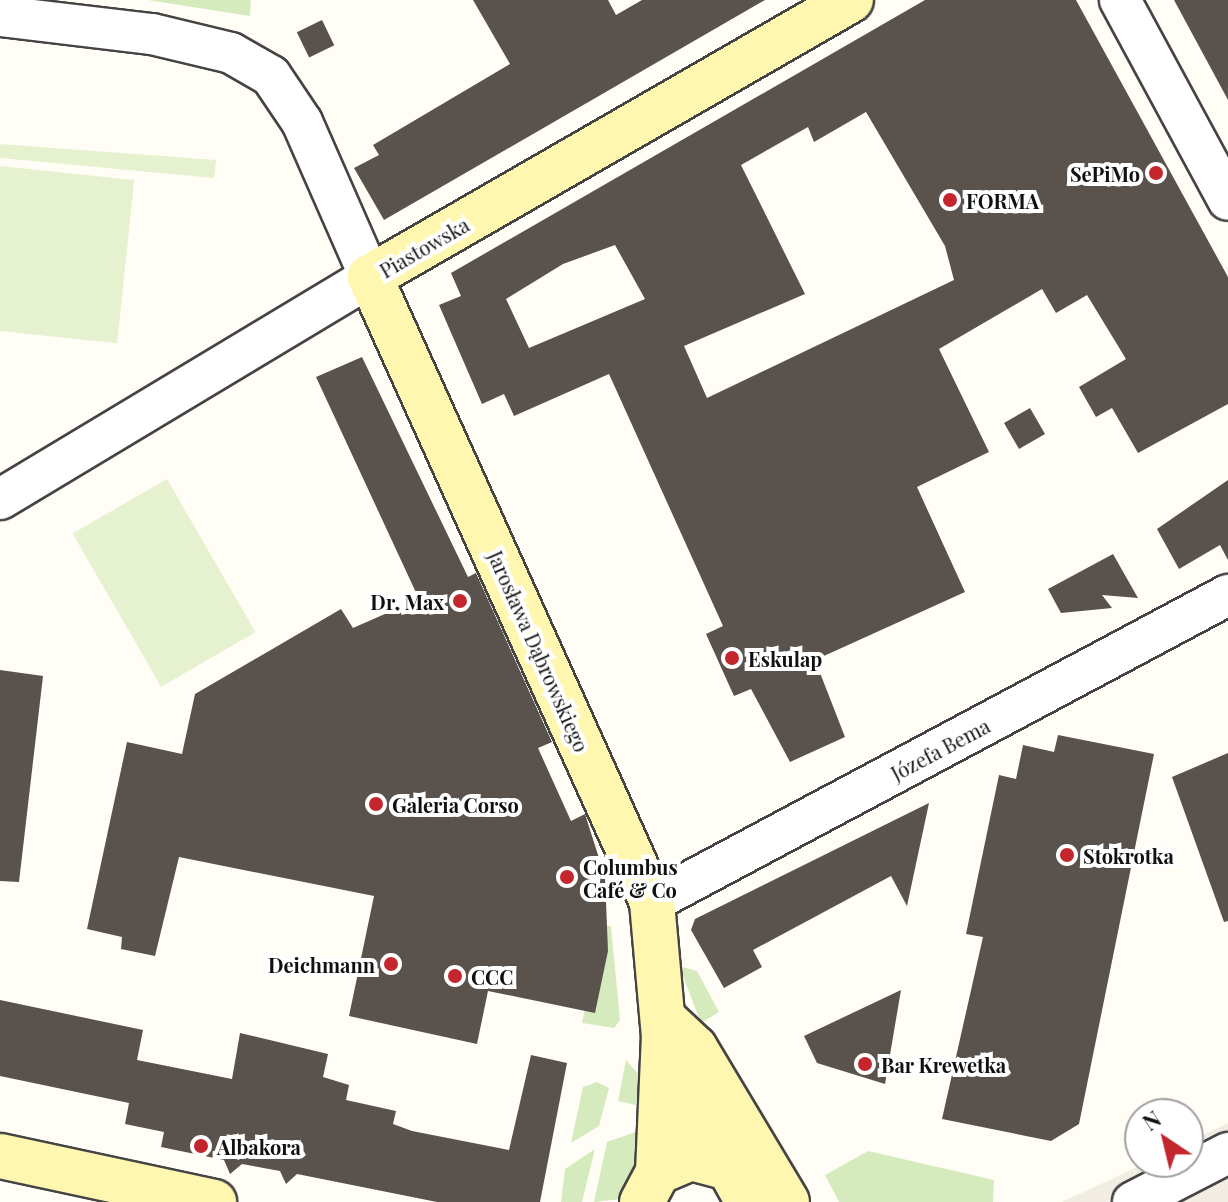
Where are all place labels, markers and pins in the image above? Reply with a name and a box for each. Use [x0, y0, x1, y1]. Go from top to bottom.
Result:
place label: SePiMo [1070, 161, 1140, 185]
marker: SePiMo [1147, 164, 1165, 182]
place label: FORMA [966, 188, 1039, 212]
marker: FORMA [941, 191, 959, 209]
place label: Dr. Max [370, 589, 444, 613]
marker: Dr. Max [451, 592, 469, 610]
place label: Eskulap [748, 646, 822, 670]
marker: Eskulap [723, 649, 741, 667]
place label: Galeria Corso [392, 792, 519, 816]
marker: Galeria Corso [367, 795, 385, 813]
place label: Stokrotka [1083, 843, 1174, 867]
marker: Stokrotka [1058, 846, 1076, 864]
place label: Columbus Café & Co [583, 854, 678, 901]
marker: Columbus Café & Co [558, 868, 576, 886]
place label: Deichmann [268, 952, 375, 976]
marker: Deichmann [382, 955, 400, 973]
place label: CCC [471, 964, 513, 988]
marker: CCC [446, 967, 464, 985]
place label: Bar Krewetka [881, 1052, 1007, 1076]
marker: Bar Krewetka [856, 1055, 874, 1073]
place label: Albakora [217, 1134, 301, 1158]
marker: Albakora [192, 1137, 210, 1155]

